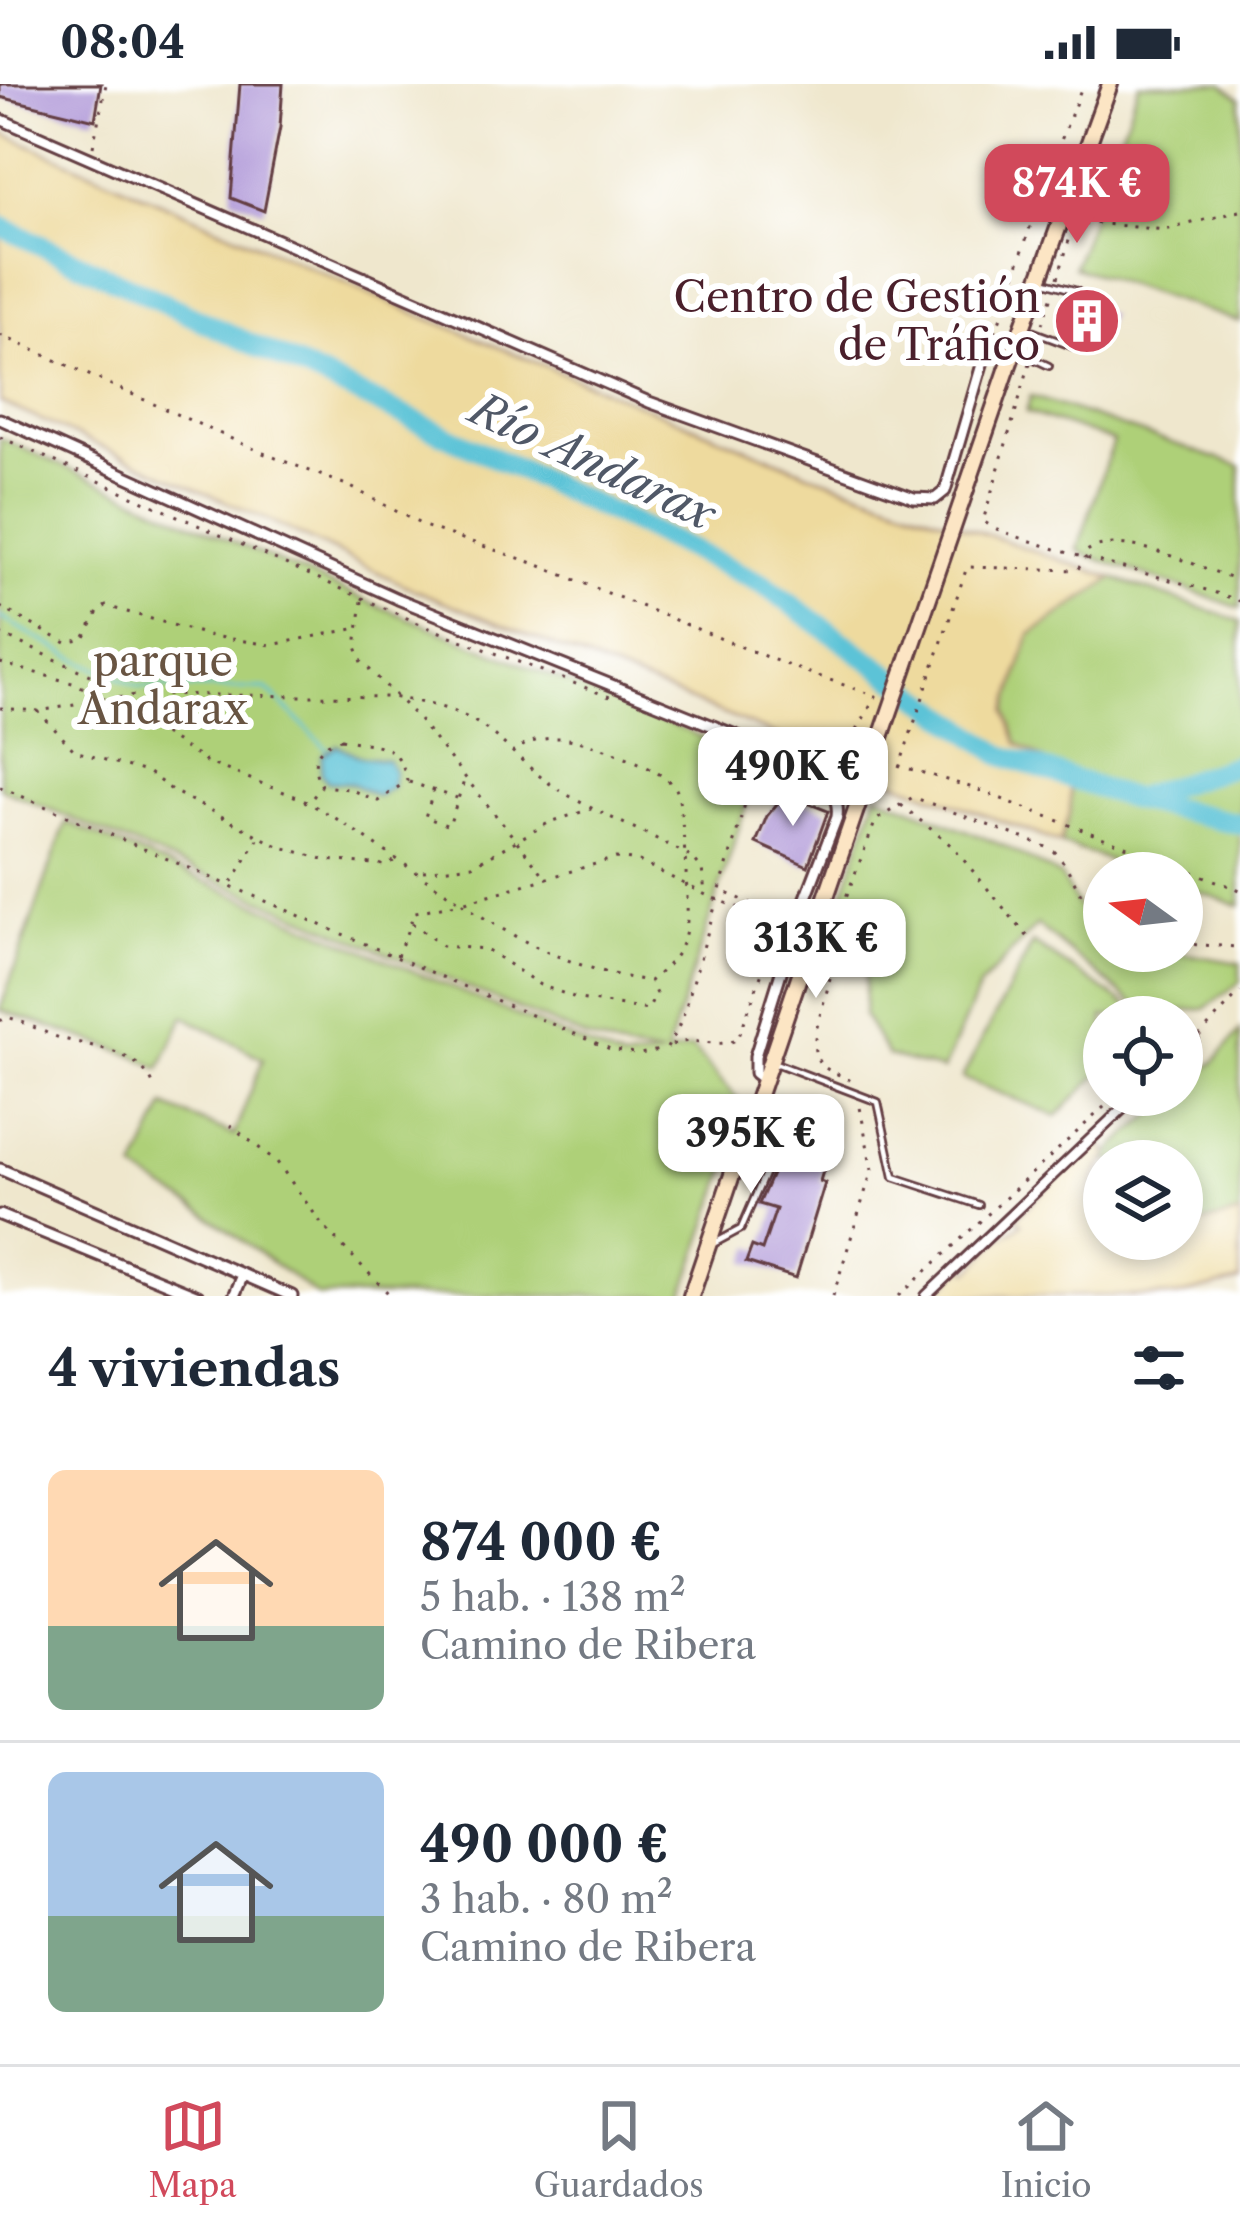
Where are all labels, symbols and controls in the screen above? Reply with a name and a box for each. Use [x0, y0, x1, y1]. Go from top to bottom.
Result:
text: 08:04 [60, 14, 185, 70]
pin: 874K € [979, 144, 1175, 246]
text: 874K € [1012, 159, 1142, 207]
place label: Centro de Gestión de Tráfico [674, 271, 1040, 371]
building icon: Centro de Gestión de Tráfico [1052, 286, 1122, 356]
water label: Río Andarax [459, 379, 726, 543]
park label: parque Andarax [77, 635, 248, 735]
pin: 490K € [695, 727, 891, 829]
text: 490K € [725, 742, 861, 790]
north arrow [1083, 852, 1203, 972]
map controls [1083, 852, 1203, 1260]
pin: 313K € [718, 899, 914, 1001]
text: 313K € [753, 914, 879, 962]
button: locate [1083, 996, 1203, 1116]
pin: 395K € [653, 1094, 849, 1196]
text: 395K € [685, 1109, 817, 1157]
button: layers [1083, 1140, 1203, 1260]
icon: filters [1126, 1335, 1192, 1401]
text: 4 viviendas [48, 1337, 340, 1399]
text: 874 000 € [420, 1511, 662, 1573]
icon: home [144, 1518, 288, 1662]
text: 5 hab. · 138 m² [420, 1573, 686, 1621]
text: Camino de Ribera [420, 1621, 756, 1669]
text: 490 000 € [420, 1813, 669, 1875]
icon: home [144, 1820, 288, 1964]
text: 3 hab. · 80 m² [420, 1875, 673, 1923]
text: Camino de Ribera [420, 1923, 756, 1971]
tab: Mapa [149, 2093, 237, 2206]
tab: Guardados [534, 2093, 704, 2206]
tab: Inicio [1001, 2093, 1091, 2206]

